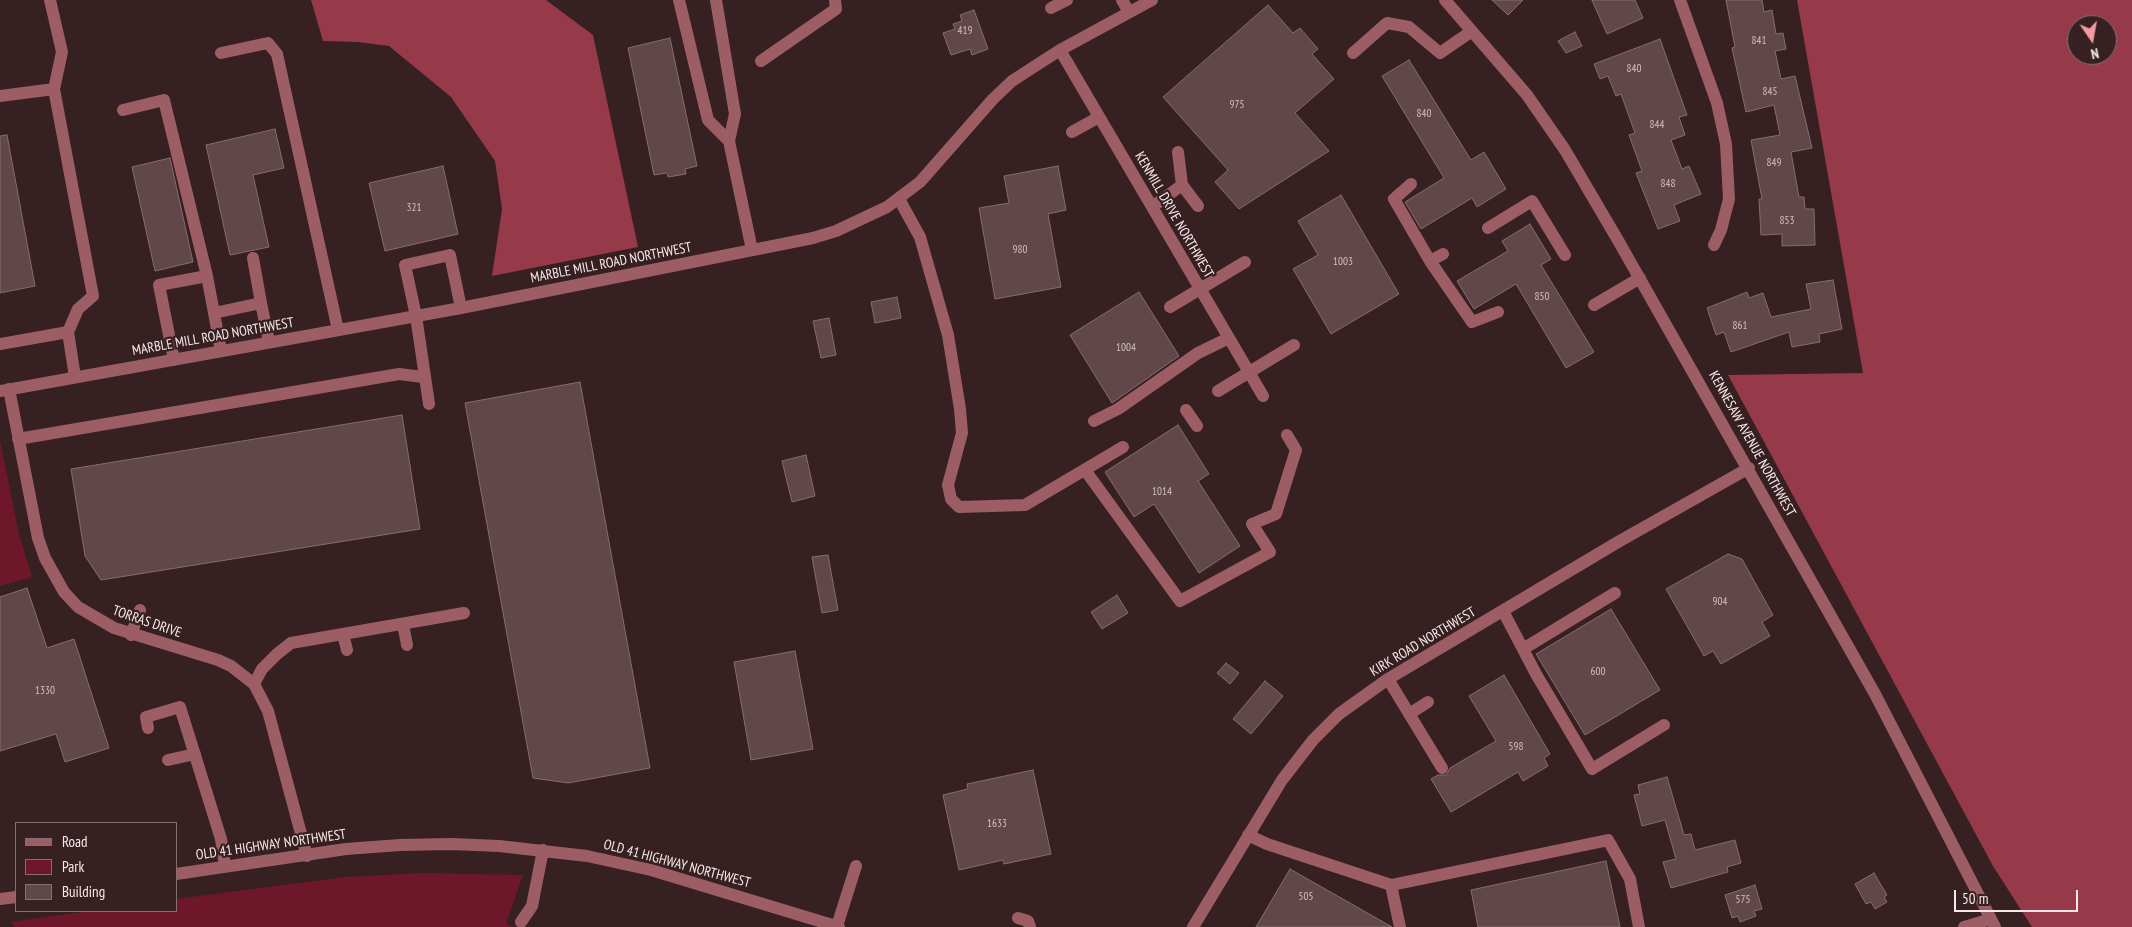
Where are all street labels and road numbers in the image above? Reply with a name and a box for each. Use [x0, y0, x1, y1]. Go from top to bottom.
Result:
street label: KENMILL DRIVE NORTHWEST [1131, 149, 1217, 281]
street label: MARBLE MILL ROAD NORTHWEST [529, 239, 693, 287]
street label: MARBLE MILL ROAD NORTHWEST [131, 315, 295, 359]
street label: KENNESAW AVENUE NORTHWEST [1705, 368, 1799, 520]
street label: TORRAS DRIVE [110, 602, 184, 642]
street label: KIRK ROAD NORTHWEST [1367, 604, 1479, 680]
street label: OLD 41 HIGHWAY NORTHWEST [195, 826, 347, 864]
street label: OLD 41 HIGHWAY NORTHWEST [602, 836, 752, 892]

